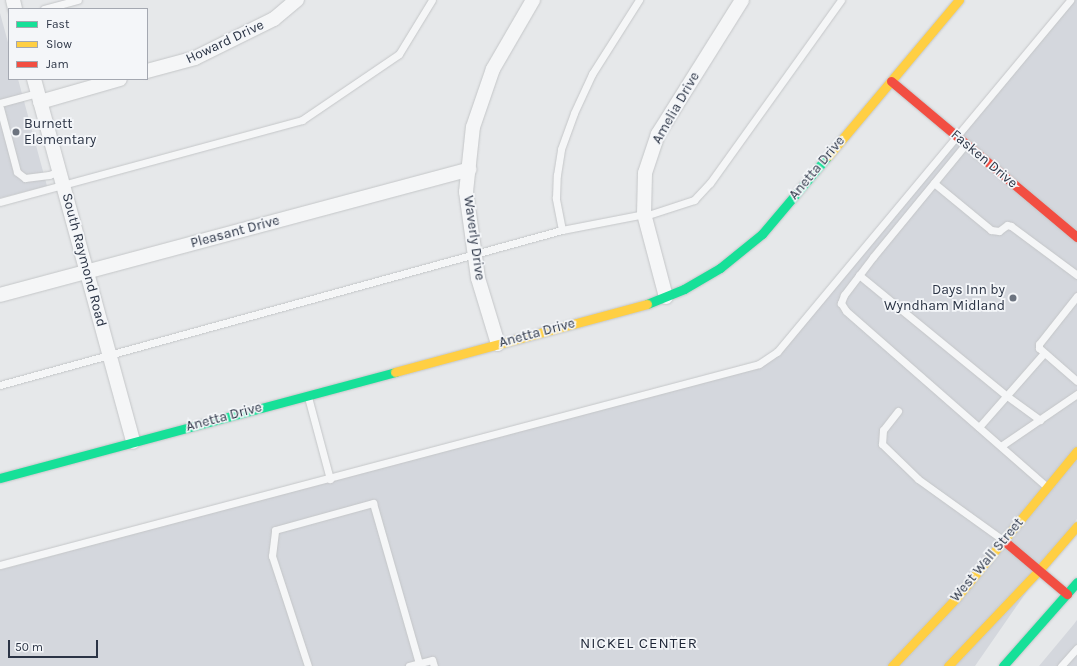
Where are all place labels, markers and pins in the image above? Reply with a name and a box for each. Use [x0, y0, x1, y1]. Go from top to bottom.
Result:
place label: Burnett Elementary [24, 116, 96, 148]
marker: Burnett Elementary [11, 127, 21, 137]
place label: Days Inn by Wyndham Midland [884, 282, 1005, 314]
marker: Days Inn by Wyndham Midland [1008, 293, 1018, 303]

